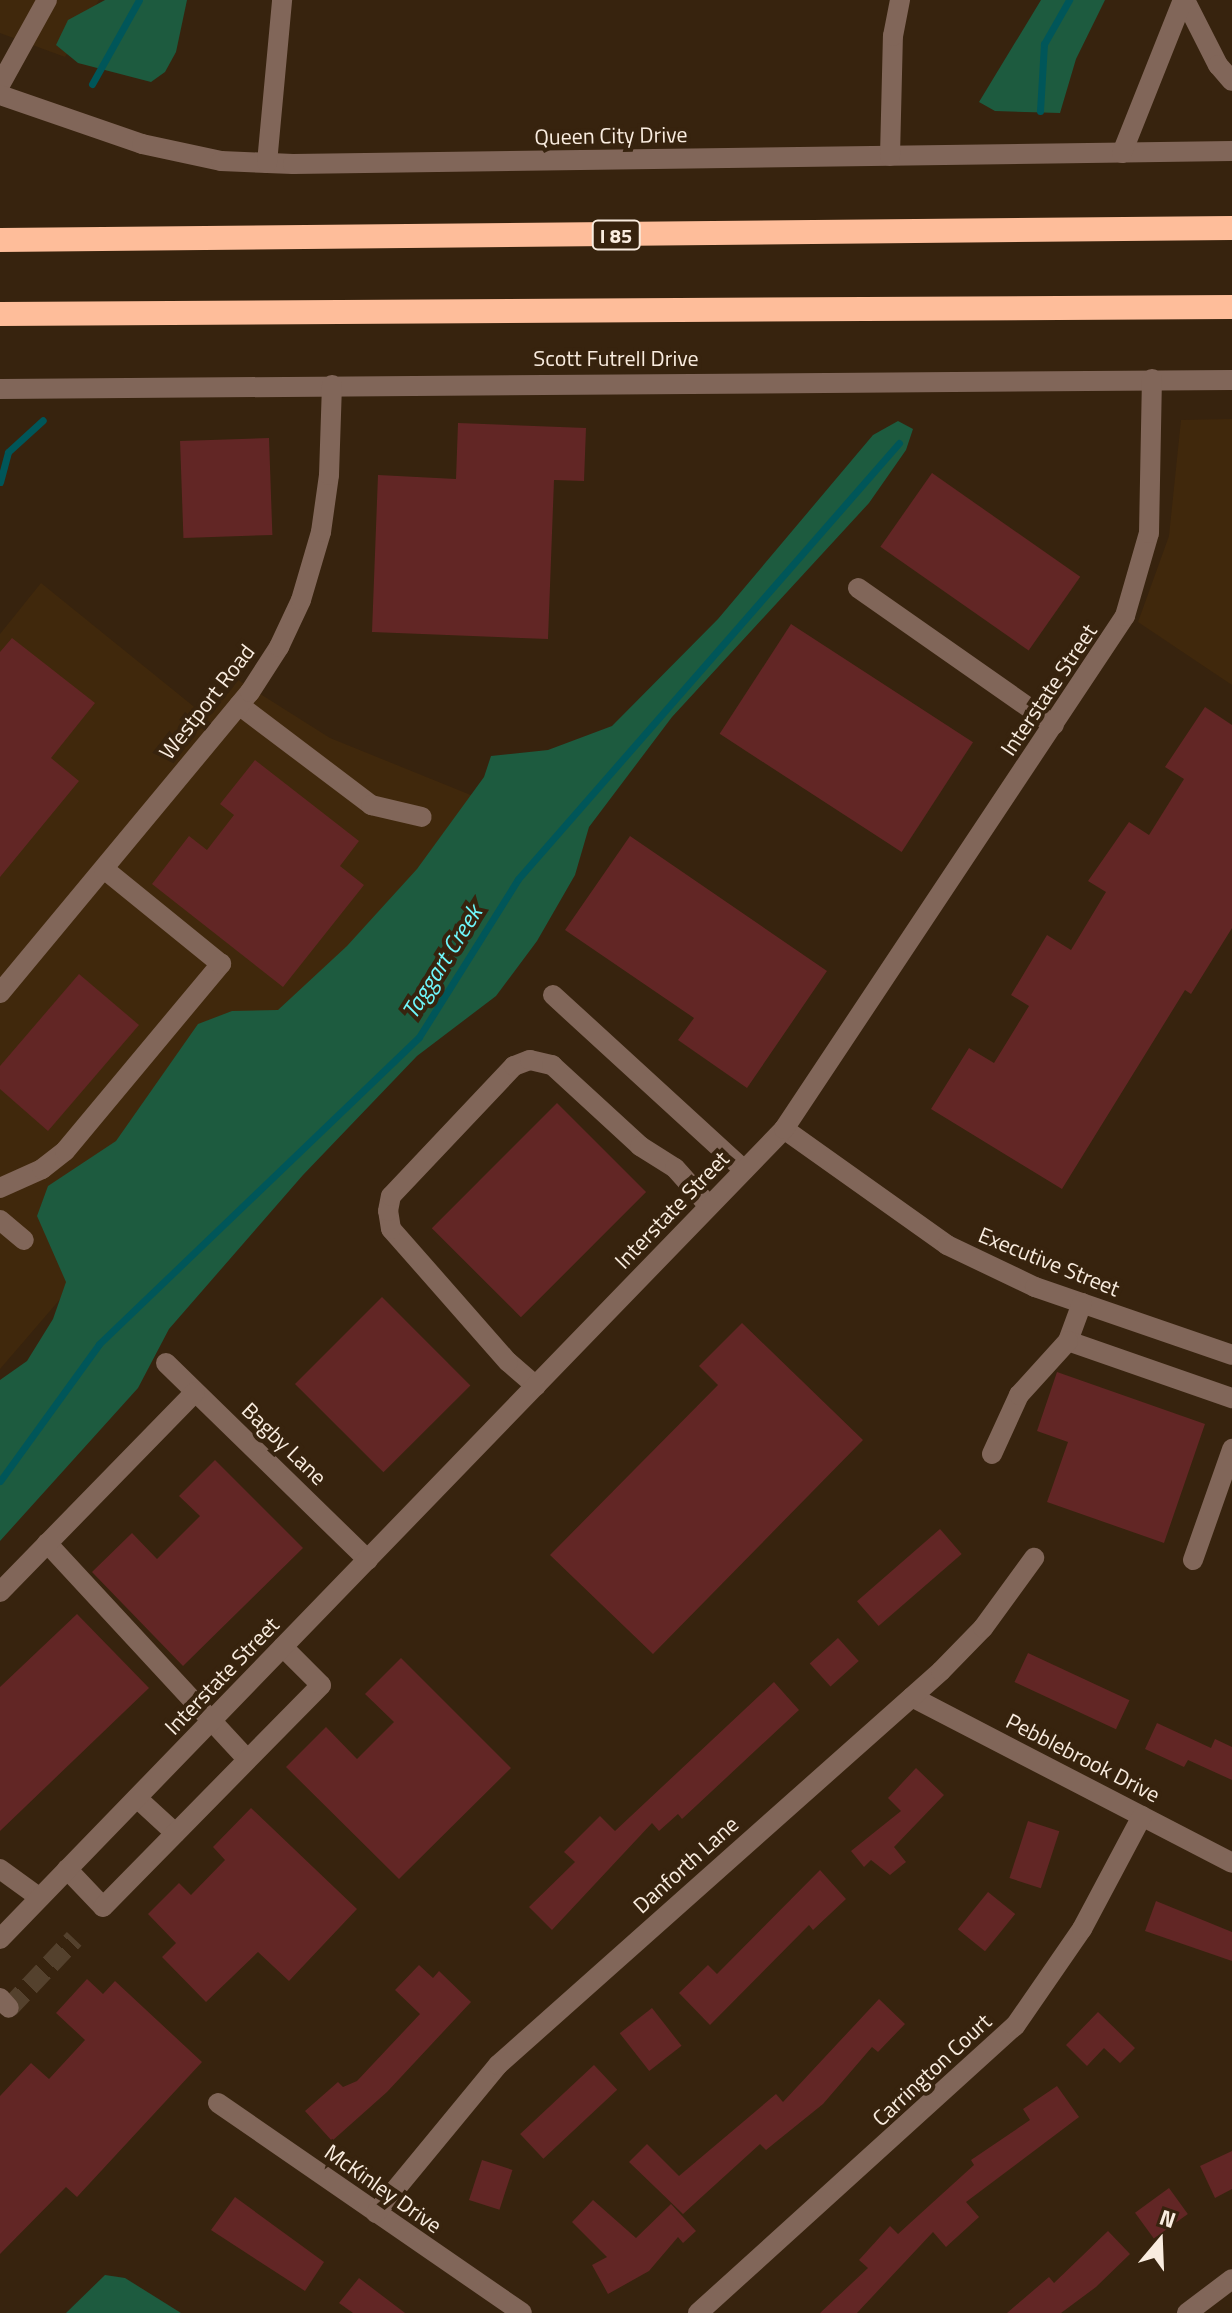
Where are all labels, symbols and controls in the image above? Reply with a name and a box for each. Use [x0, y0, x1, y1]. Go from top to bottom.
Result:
street label: Queen City Drive [534, 121, 688, 151]
road number: I 85 [590, 219, 642, 251]
street label: Scott Futrell Drive [533, 346, 699, 372]
street label: Interstate Street [995, 619, 1103, 761]
street label: Westport Road [154, 639, 260, 765]
water label: Taggart Creek [396, 900, 488, 1024]
street label: Interstate Street [609, 1146, 735, 1274]
street label: Executive Street [975, 1222, 1123, 1302]
street label: Bagby Lane [236, 1397, 332, 1491]
street label: Interstate Street [159, 1612, 285, 1740]
street label: Pebblebrook Drive [1002, 1708, 1164, 1808]
street label: Danforth Lane [628, 1811, 744, 1919]
street label: Carrington Court [867, 2008, 997, 2132]
street label: McKinley Drive [319, 2139, 447, 2239]
text: N [1155, 2200, 1181, 2237]
north arrow [1120, 2201, 1200, 2281]

